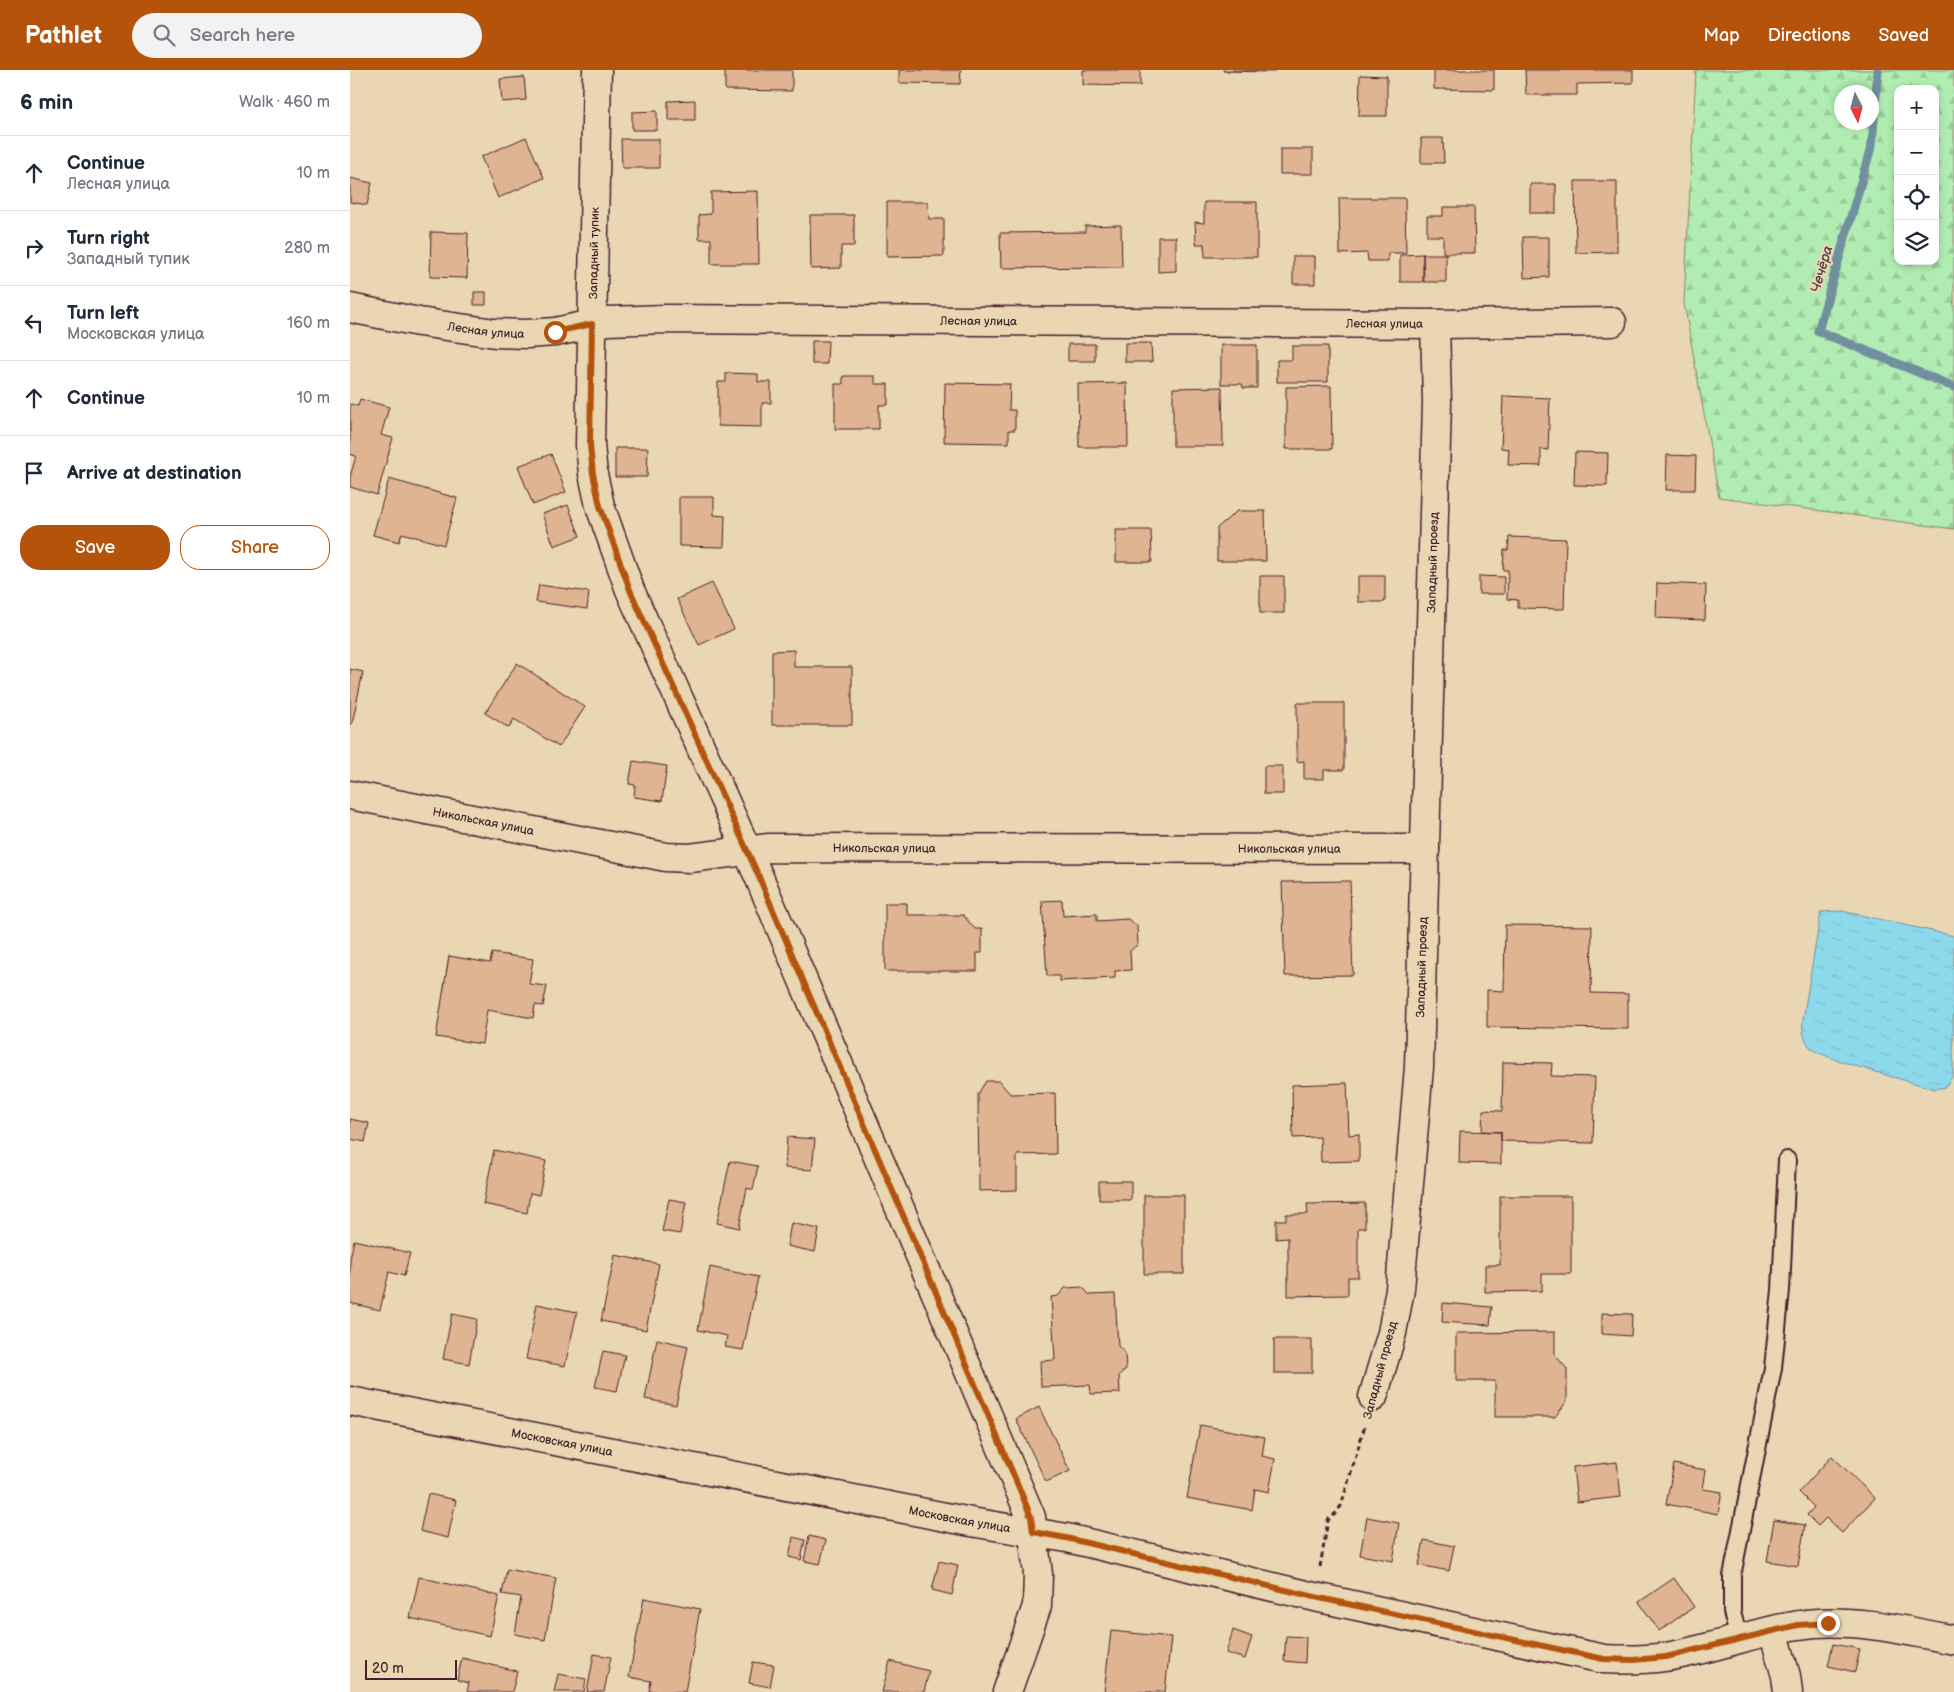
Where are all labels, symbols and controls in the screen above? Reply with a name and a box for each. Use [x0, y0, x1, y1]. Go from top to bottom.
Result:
search box [132, 13, 482, 58]
text: Pathlet [25, 21, 102, 50]
icon: search [150, 21, 178, 49]
text: Search here [190, 24, 295, 47]
text: Map [1704, 25, 1740, 46]
text: Directions [1768, 25, 1850, 46]
text: Saved [1878, 25, 1929, 46]
north arrow [1834, 85, 1879, 130]
map controls [1894, 85, 1939, 265]
button: + [1894, 85, 1939, 130]
text: 6 min [20, 90, 73, 115]
text: Walk · 460 m [239, 93, 330, 112]
button: − [1894, 130, 1939, 175]
text: Continue [67, 152, 145, 175]
icon: ahead [20, 159, 48, 187]
text: 10 m [297, 164, 330, 183]
text: Лесная улица [67, 175, 170, 194]
button: locate [1894, 175, 1939, 220]
street label: Западный тупик [586, 206, 603, 299]
button: layers [1894, 220, 1939, 265]
text: Turn right [67, 227, 150, 250]
icon: right [20, 234, 48, 262]
text: 280 m [284, 239, 330, 258]
water label: Чечёра [1807, 244, 1836, 295]
text: Западный тупик [67, 250, 190, 269]
text: Turn left [67, 302, 139, 325]
icon: left [20, 309, 48, 337]
text: 160 m [287, 314, 330, 333]
street label: Лесная улица [939, 314, 1017, 329]
street label: Лесная улица [1345, 316, 1423, 332]
street label: Лесная улица [446, 319, 525, 342]
route start [544, 321, 567, 344]
text: Московская улица [67, 325, 205, 344]
icon: ahead [20, 384, 48, 412]
text: Continue [67, 387, 145, 410]
text: 10 m [297, 389, 330, 408]
icon: arrive [20, 459, 48, 487]
text: Arrive at destination [67, 462, 242, 485]
street label: Западный проезд [1424, 511, 1442, 613]
button: Save [20, 525, 170, 570]
button: Share [180, 525, 330, 570]
street label: Никольская улица [431, 804, 535, 839]
street label: Никольская улица [833, 841, 936, 856]
street label: Никольская улица [1238, 842, 1341, 857]
street label: Западный проезд [1413, 916, 1431, 1018]
street label: Западный проезд [1360, 1319, 1401, 1421]
street label: Московская улица [510, 1426, 614, 1460]
street label: Московская улица [907, 1503, 1012, 1536]
route end [1817, 1612, 1840, 1635]
scale bar [365, 1657, 458, 1680]
text: 20 m [372, 1660, 404, 1677]

